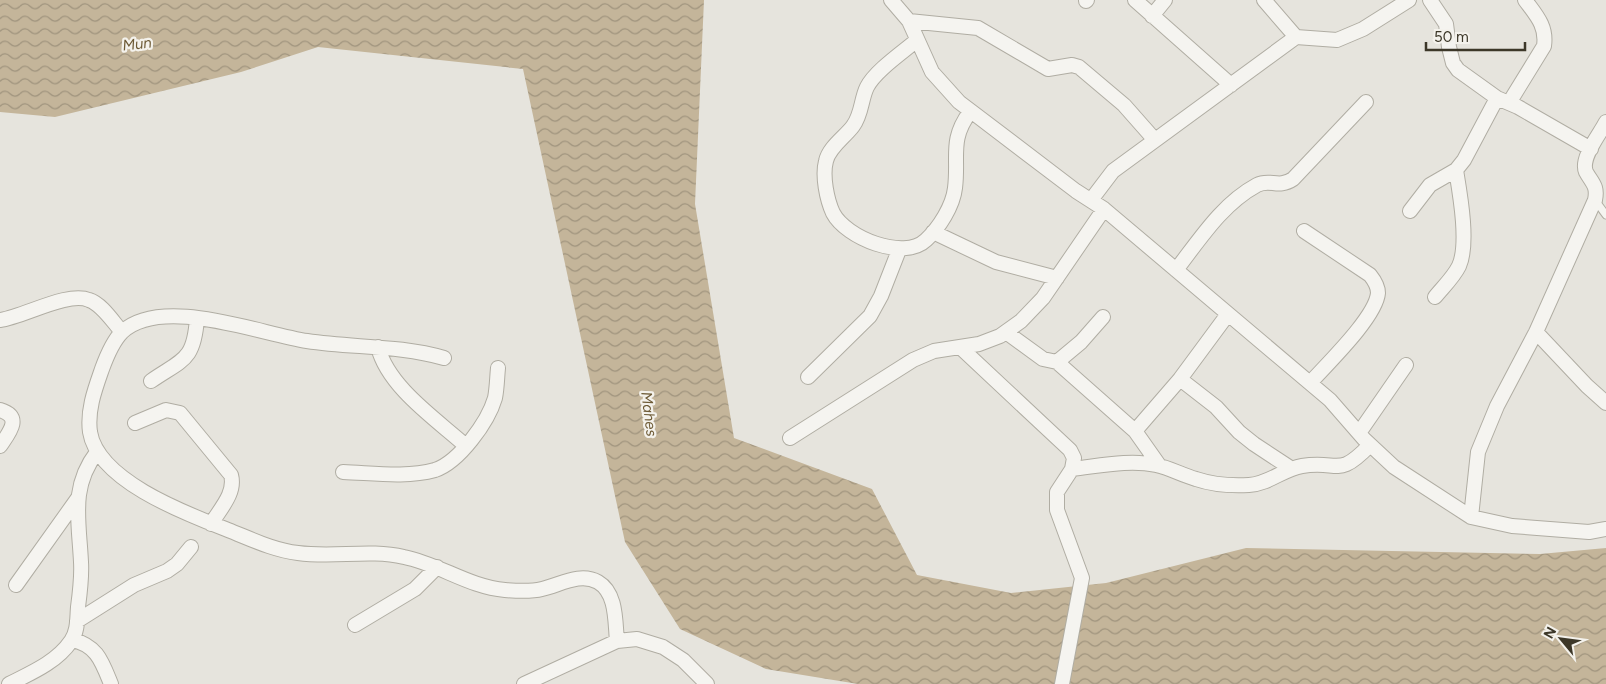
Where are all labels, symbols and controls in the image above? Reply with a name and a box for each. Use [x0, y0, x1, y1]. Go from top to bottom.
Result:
scale bar [1426, 20, 1525, 52]
text: 50 m [1434, 28, 1469, 46]
water label: Mun [121, 34, 153, 54]
water label: Mahes [637, 391, 661, 437]
north arrow [1536, 614, 1586, 664]
text: N [1540, 624, 1560, 642]

